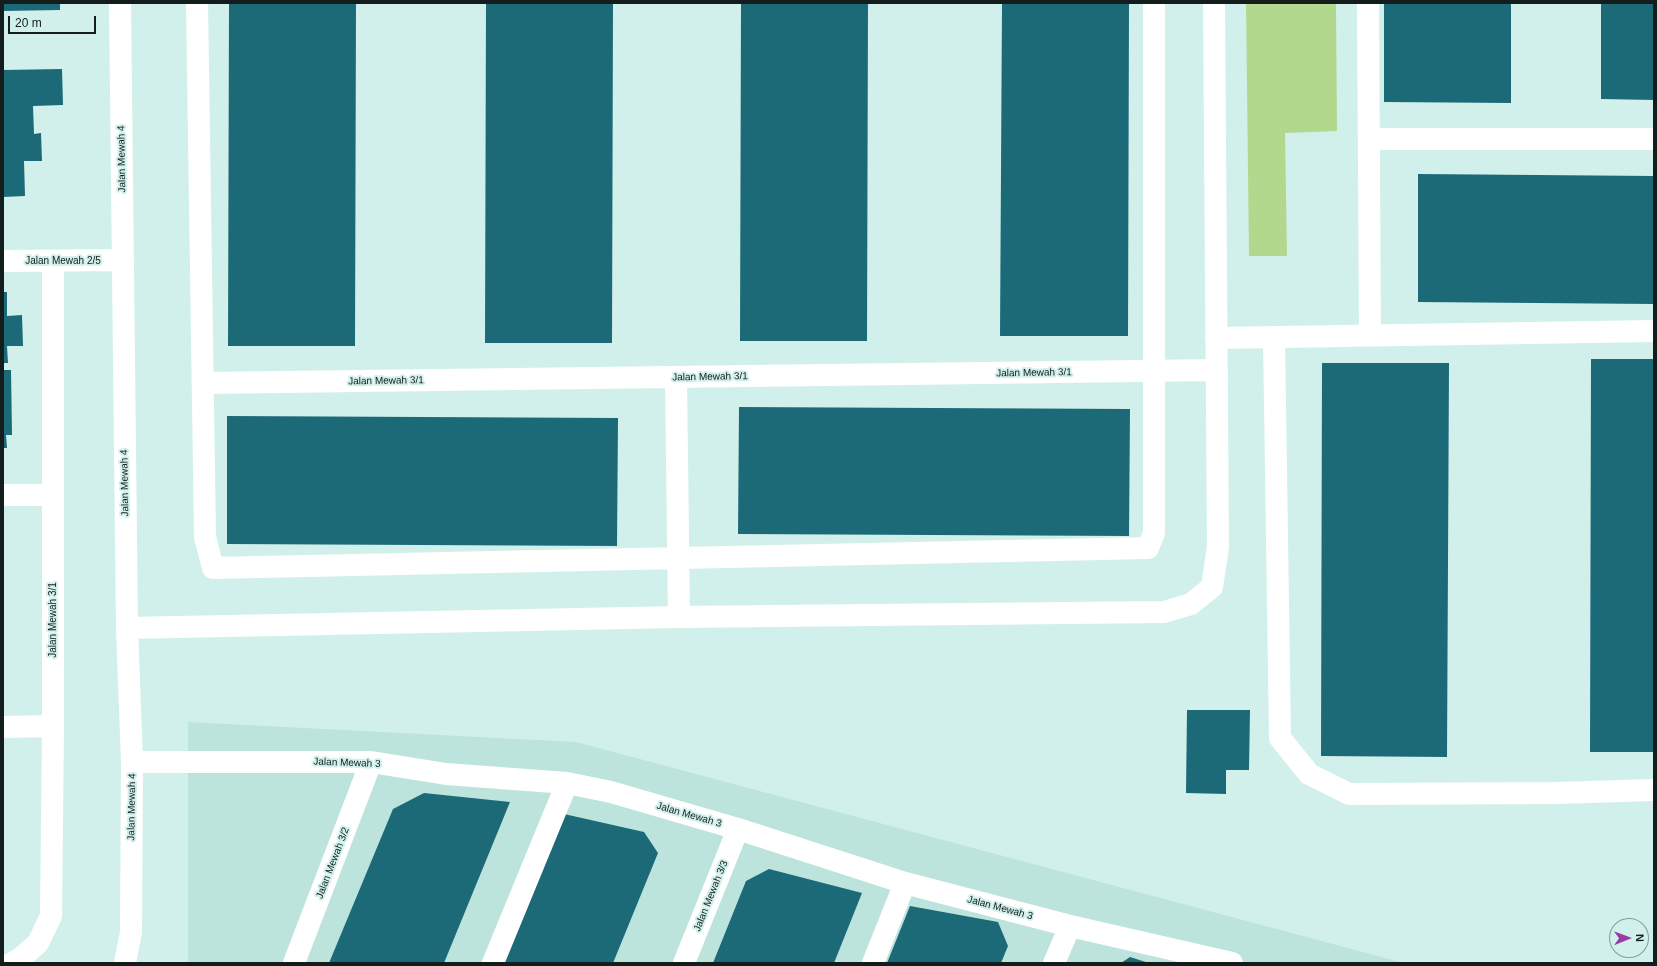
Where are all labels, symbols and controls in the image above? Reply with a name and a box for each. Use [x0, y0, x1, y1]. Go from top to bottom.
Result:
scale bar [10, 8, 98, 34]
text: 20 m [15, 16, 42, 30]
street label: Jalan Mewah 4 [115, 125, 129, 193]
street label: Jalan Mewah 2/5 [25, 255, 101, 267]
street label: Jalan Mewah 3/1 [996, 366, 1072, 380]
street label: Jalan Mewah 3/1 [672, 370, 748, 384]
street label: Jalan Mewah 3/1 [348, 374, 424, 388]
street label: Jalan Mewah 4 [118, 449, 132, 517]
street label: Jalan Mewah 3/1 [47, 582, 59, 658]
street label: Jalan Mewah 3 [313, 756, 381, 770]
street label: Jalan Mewah 4 [125, 773, 139, 841]
street label: Jalan Mewah 3 [655, 800, 723, 830]
street label: Jalan Mewah 3/2 [314, 826, 352, 900]
street label: Jalan Mewah 3/3 [691, 859, 731, 933]
street label: Jalan Mewah 3 [966, 894, 1034, 922]
north arrow [1609, 918, 1649, 958]
text: N [1634, 934, 1646, 942]

